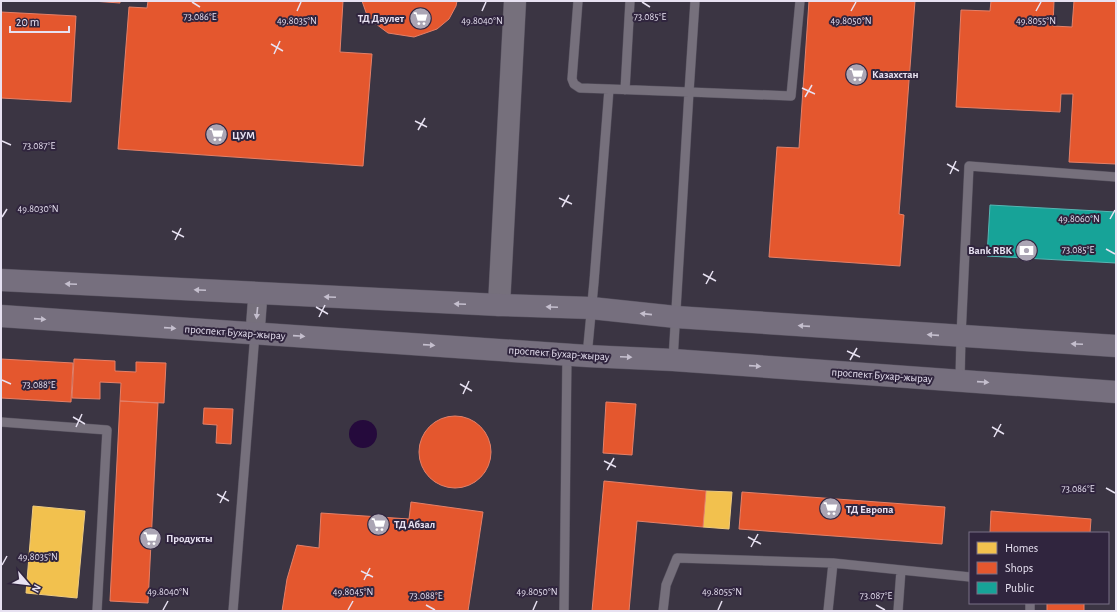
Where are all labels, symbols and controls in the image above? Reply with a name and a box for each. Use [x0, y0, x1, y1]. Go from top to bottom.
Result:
supermarket icon: ТД Даулет [407, 5, 433, 31]
scale bar [10, 8, 69, 34]
text: 73.086°E [183, 12, 217, 22]
text: 73.085°E [634, 12, 666, 22]
place label: ТД Даулет [358, 13, 405, 24]
text: 20 m [16, 16, 39, 28]
text: 49.8035°N [277, 16, 317, 26]
text: 49.8040°N [461, 16, 503, 26]
text: 49.8050°N [830, 16, 872, 26]
text: 49.8055°N [1016, 16, 1056, 26]
supermarket icon: Казахстан [844, 61, 870, 87]
place label: Казахстан [872, 69, 919, 80]
supermarket icon: ЦУМ [203, 122, 229, 148]
place label: ЦУМ [232, 130, 255, 141]
text: 73.087°E [23, 141, 55, 151]
text: 49.8030°N [18, 204, 58, 214]
text: 49.8060°N [1058, 214, 1100, 224]
bank icon: Bank RBK [1014, 237, 1040, 263]
place label: Bank RBK [968, 245, 1013, 256]
text: 73.085°E [1062, 245, 1094, 255]
one-way arrow [64, 281, 77, 287]
one-way arrow [194, 287, 206, 294]
one-way arrow [323, 294, 336, 300]
one-way arrow [454, 300, 466, 307]
one-way arrow [545, 304, 558, 310]
one-way arrow [253, 307, 260, 319]
one-way arrow [640, 311, 652, 317]
one-way arrow [34, 316, 47, 322]
one-way arrow [798, 322, 810, 329]
street label: проспект Бухар-жырау [184, 323, 286, 342]
one-way arrow [164, 324, 176, 331]
one-way arrow [927, 331, 939, 338]
one-way arrow [293, 333, 305, 340]
one-way arrow [1071, 340, 1083, 347]
one-way arrow [423, 342, 436, 348]
street label: проспект Бухар-жырау [508, 344, 610, 363]
one-way arrow [620, 354, 632, 361]
one-way arrow [749, 362, 761, 369]
street label: проспект Бухар-жырау [831, 366, 933, 385]
one-way arrow [977, 379, 989, 386]
text: 73.088°E [22, 380, 56, 390]
text: 73.086°E [1061, 484, 1095, 494]
supermarket icon: ТД Европа [818, 496, 844, 522]
place label: ТД Европа [846, 504, 893, 515]
supermarket icon: ТД Абзал [365, 511, 391, 537]
place label: ТД Абзал [394, 519, 435, 530]
supermarket icon: Продукты [137, 525, 163, 551]
legend [969, 532, 1109, 604]
place label: Продукты [166, 533, 212, 544]
text: Homes [1005, 542, 1038, 554]
text: 49.8035°N [18, 552, 58, 562]
text: Shops [1005, 562, 1033, 574]
north arrow [8, 564, 48, 604]
text: N [30, 582, 43, 594]
text: Public [1005, 582, 1034, 594]
text: 49.8040°N [147, 587, 189, 597]
text: 49.8045°N [333, 587, 373, 597]
text: 49.8050°N [516, 587, 558, 597]
text: 49.8055°N [702, 587, 742, 597]
text: 73.088°E [409, 591, 443, 601]
text: 73.087°E [860, 591, 892, 601]

